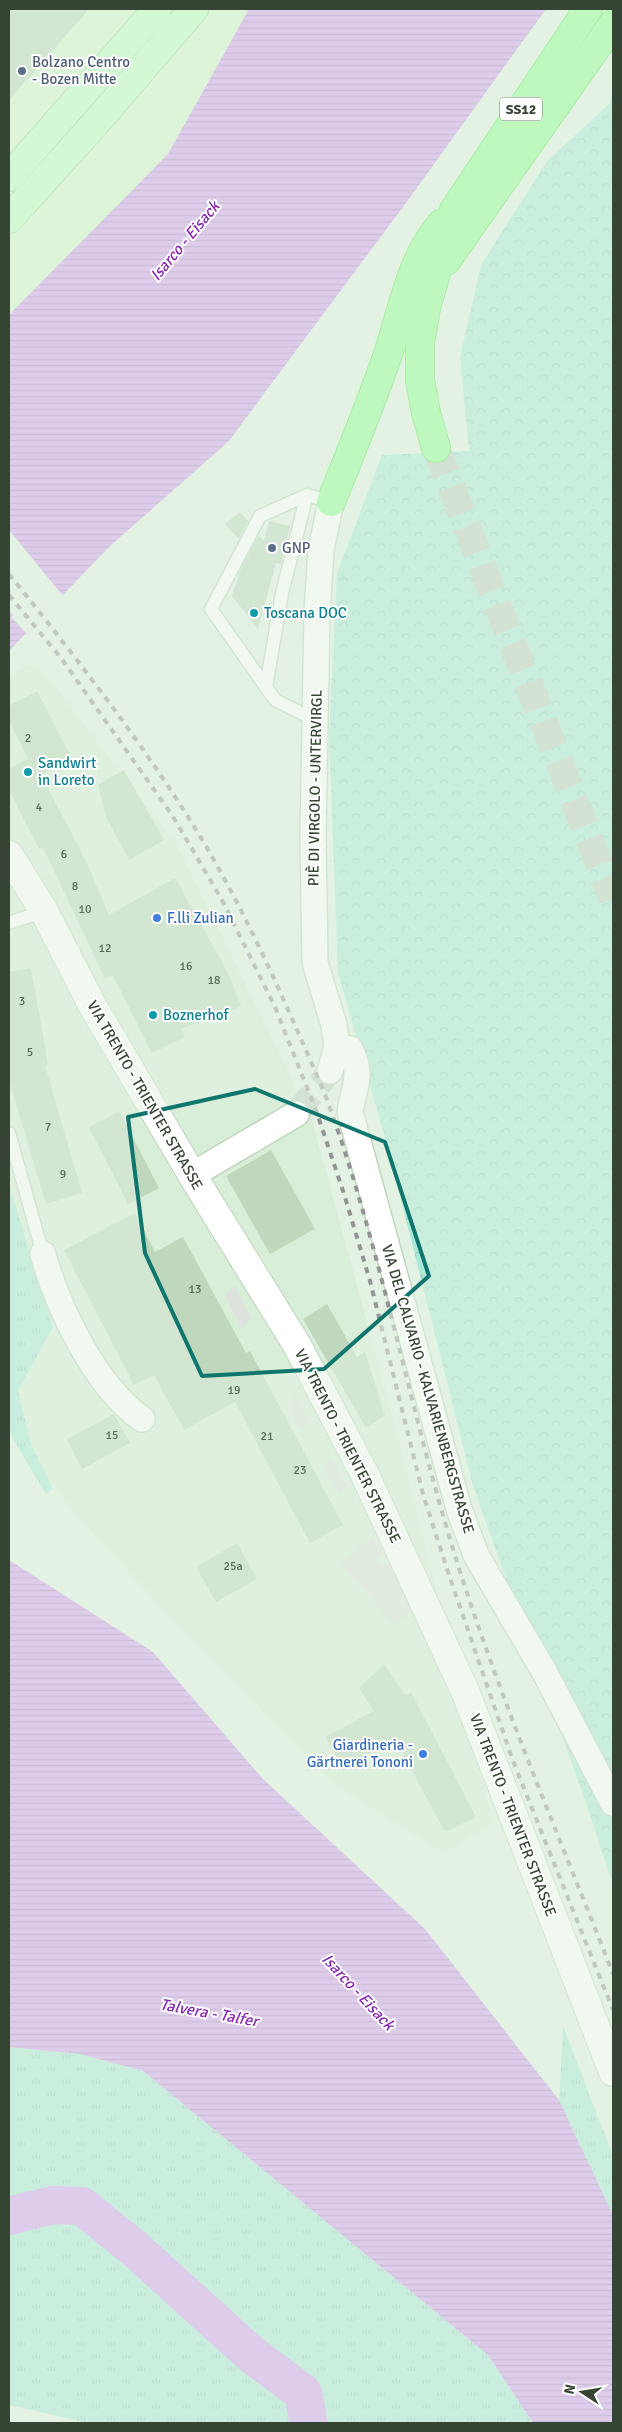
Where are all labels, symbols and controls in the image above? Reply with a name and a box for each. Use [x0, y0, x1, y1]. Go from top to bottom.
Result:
place label: Bolzano Centro - Bozen Mitte [32, 53, 130, 88]
marker: Bolzano Centro - Bozen Mitte [16, 65, 28, 77]
road number: SS12 [500, 98, 542, 120]
water label: Isarco - Eisack [146, 196, 225, 285]
place label: GNP [282, 539, 310, 557]
marker: GNP [266, 542, 278, 554]
place label: Toscana DOC [264, 604, 347, 622]
marker: Toscana DOC [248, 607, 260, 619]
street label: PIÈ DI VIRGOLO - UNTERVIRGL [303, 689, 326, 886]
house number: 2 [25, 731, 31, 746]
place label: Sandwirt in Loreto [38, 754, 96, 789]
marker: Sandwirt in Loreto [22, 766, 34, 778]
house number: 4 [36, 800, 43, 815]
house number: 6 [61, 847, 67, 862]
house number: 8 [72, 879, 78, 894]
house number: 10 [79, 902, 91, 917]
place label: F.lli Zulian [167, 909, 234, 927]
marker: F.lli Zulian [151, 912, 163, 924]
house number: 12 [99, 941, 111, 956]
house number: 16 [180, 959, 192, 974]
house number: 18 [208, 973, 220, 988]
house number: 3 [19, 994, 25, 1009]
street label: VIA TRENTO - TRIENTER STRASSE [83, 997, 207, 1193]
place label: Boznerhof [163, 1006, 229, 1024]
marker: Boznerhof [147, 1009, 159, 1021]
house number: 5 [27, 1045, 33, 1060]
house number: 7 [45, 1120, 51, 1135]
house number: 9 [60, 1167, 66, 1182]
street label: VIA DEL CALVARIO - KALVARIENBERGSTRASSE [378, 1242, 478, 1536]
house number: 13 [189, 1282, 201, 1297]
street label: VIA TRENTO - TRIENTER STRASSE [291, 1346, 405, 1546]
house number: 19 [228, 1383, 240, 1398]
house number: 15 [106, 1428, 118, 1443]
house number: 21 [261, 1429, 273, 1444]
house number: 23 [294, 1463, 306, 1478]
house number: 25a [223, 1559, 243, 1574]
street label: VIA TRENTO - TRIENTER STRASSE [466, 1711, 560, 1919]
place label: Giardineria - Gärtnerei Tononi [307, 1736, 413, 1771]
marker: Giardineria - Gärtnerei Tononi [417, 1748, 429, 1760]
water label: Isarco - Eisack [317, 1949, 400, 2036]
water label: Talvera - Talfer [158, 1995, 262, 2032]
north arrow [557, 2367, 607, 2417]
text: N [560, 2383, 579, 2396]

